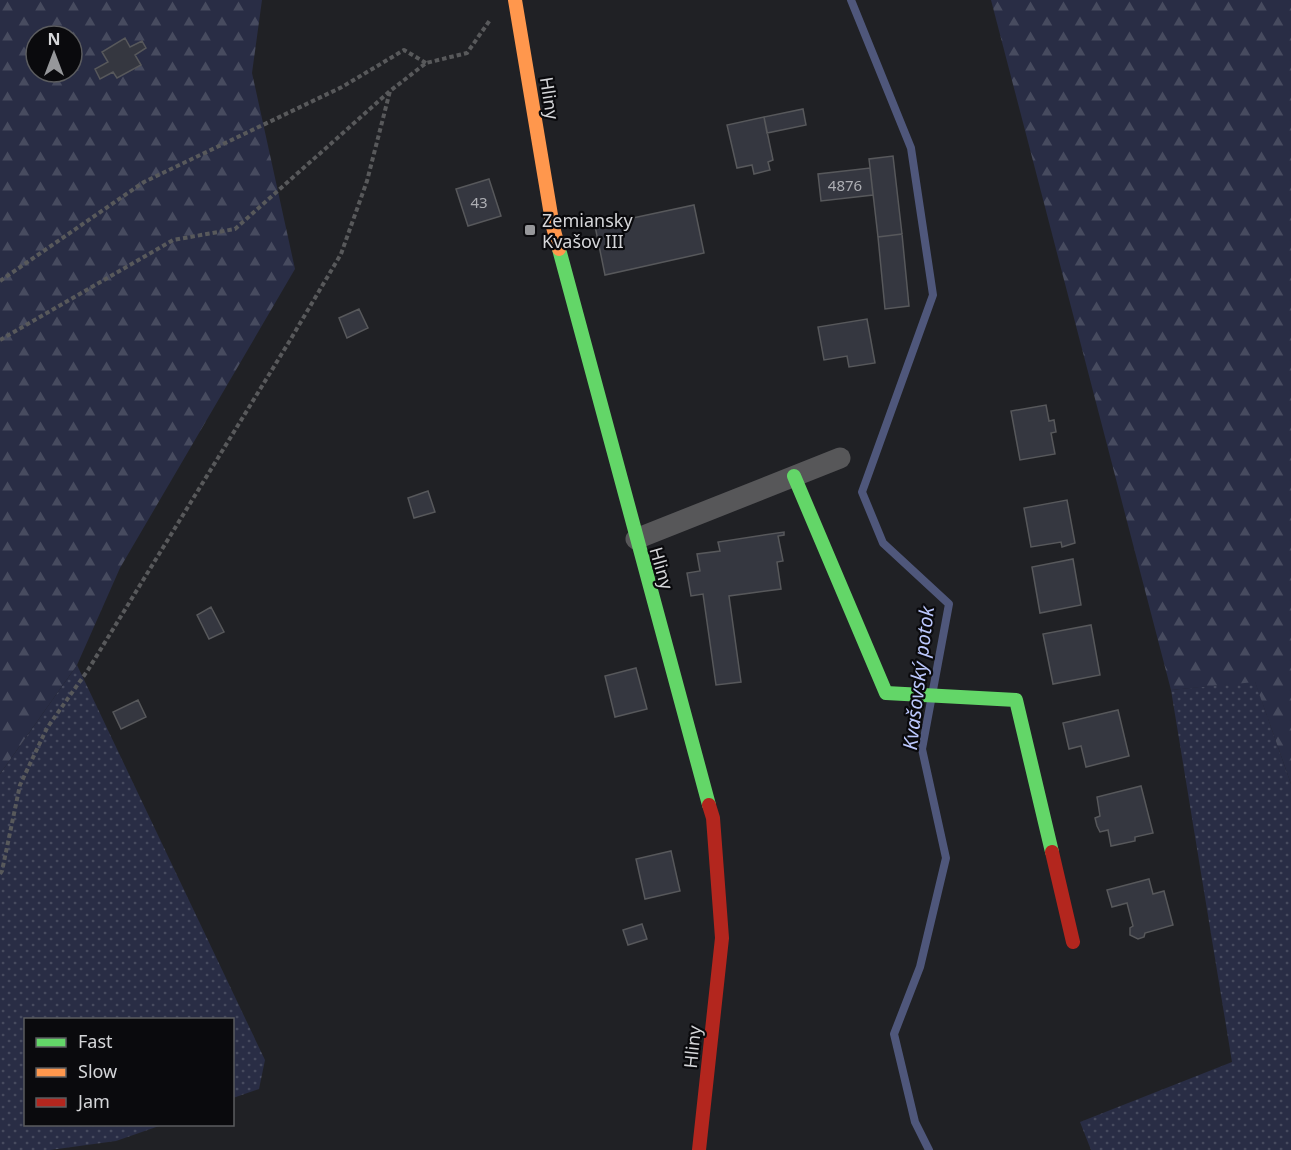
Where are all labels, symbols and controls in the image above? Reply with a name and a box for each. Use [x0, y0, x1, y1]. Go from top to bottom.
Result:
north arrow [24, 24, 84, 84]
text: N [47, 28, 61, 50]
street label: Hliny [535, 75, 565, 122]
house number: 4876 [828, 175, 862, 195]
house number: 43 [470, 192, 488, 212]
place label: Zemiansky Kvašov III [542, 208, 633, 253]
marker: Zemiansky Kvašov III [523, 223, 537, 237]
street label: Hliny [645, 544, 680, 593]
water label: Kvašovský potok [896, 604, 940, 751]
legend [24, 1018, 234, 1126]
street label: Hliny [678, 1024, 706, 1070]
text: Fast [78, 1029, 113, 1053]
text: Slow [78, 1059, 117, 1083]
text: Jam [76, 1089, 110, 1113]

